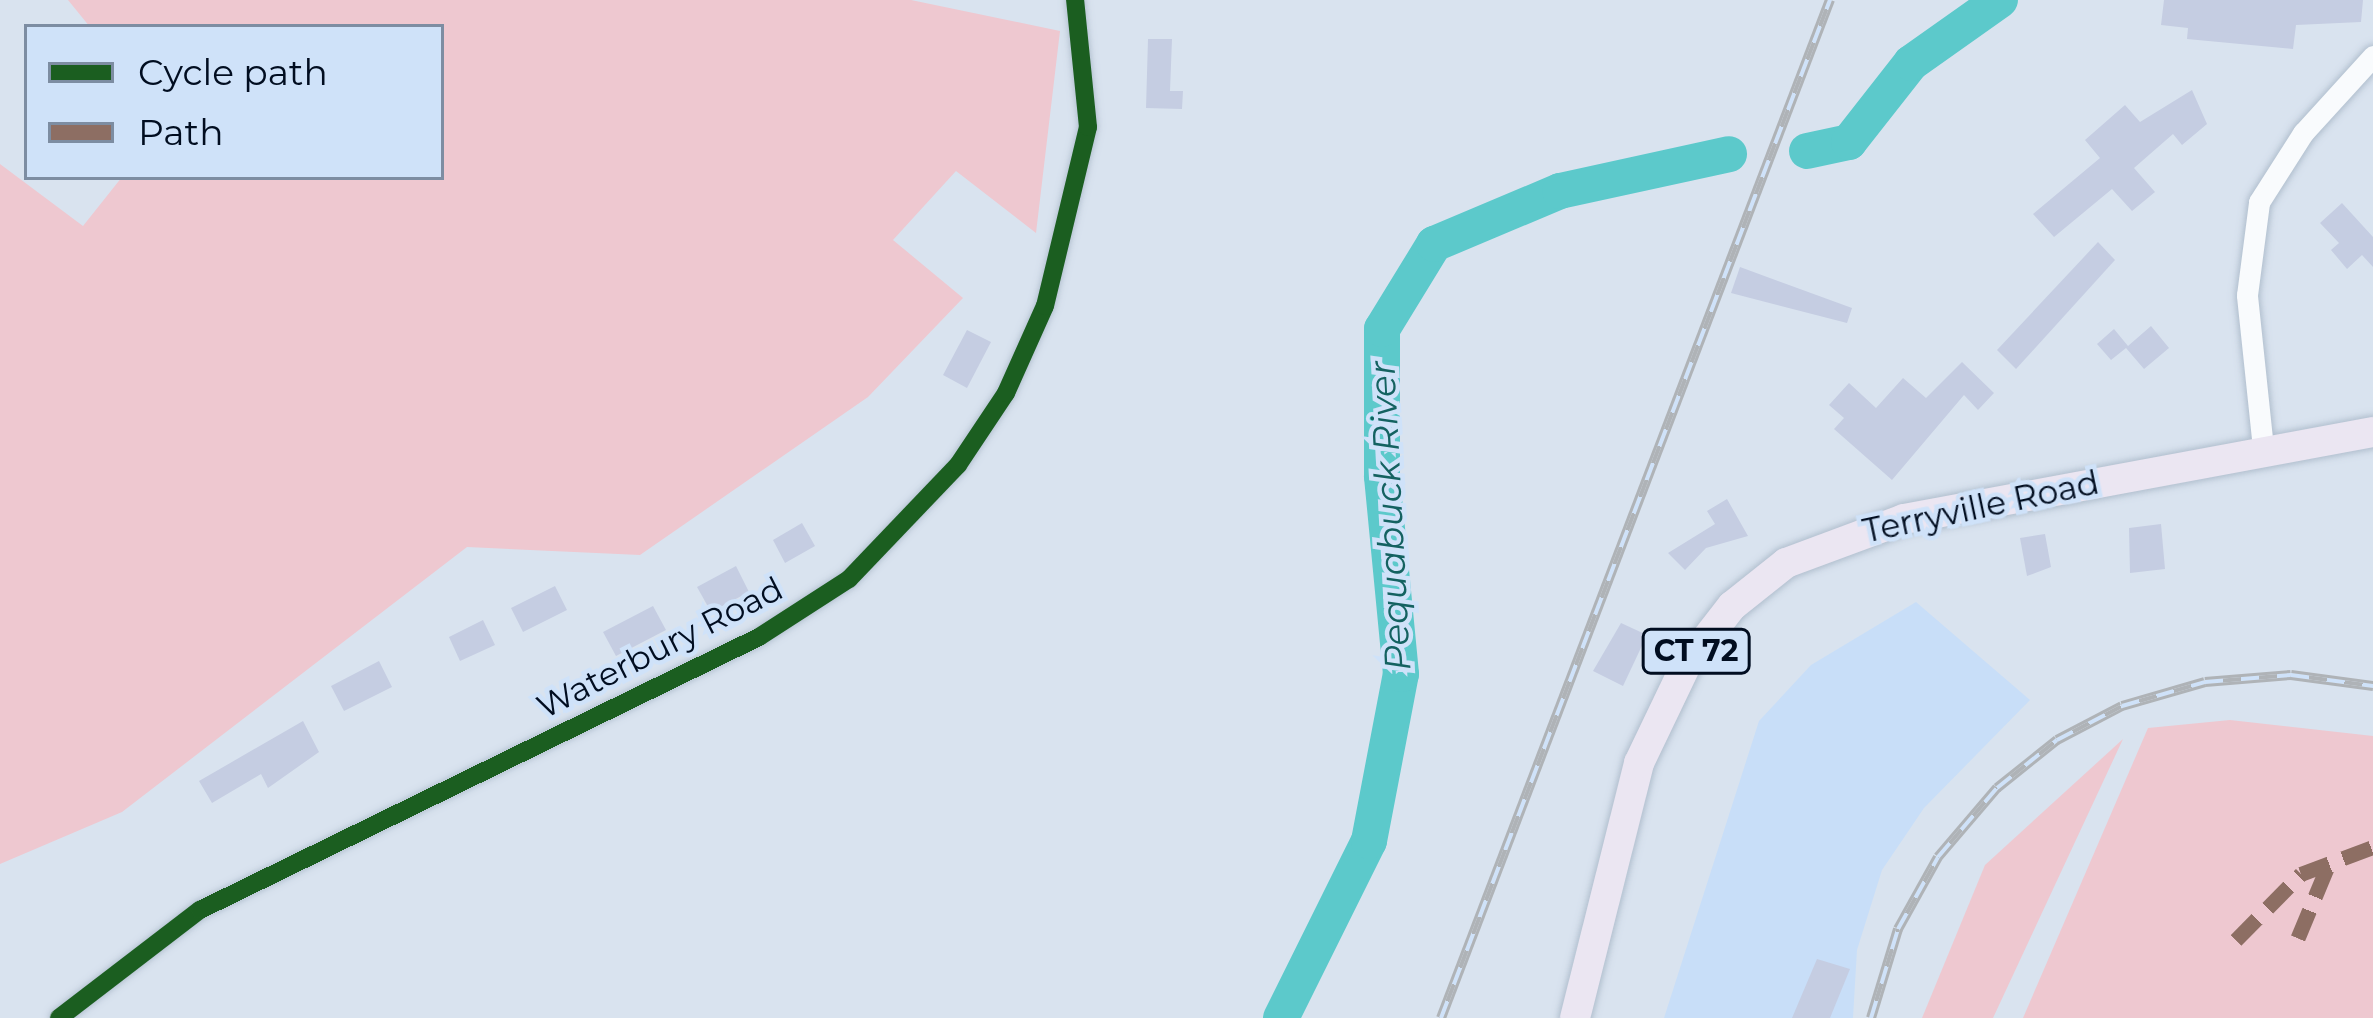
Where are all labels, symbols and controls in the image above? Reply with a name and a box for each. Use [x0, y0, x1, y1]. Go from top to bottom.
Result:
legend [24, 24, 444, 180]
text: Cycle path [138, 50, 328, 94]
text: Path [138, 110, 224, 154]
water label: Pequabuck River [1360, 360, 1420, 672]
street label: Terryville Road [1859, 463, 2103, 551]
street label: Waterbury Road [531, 569, 789, 727]
road number: CT 72 [1639, 627, 1753, 675]

